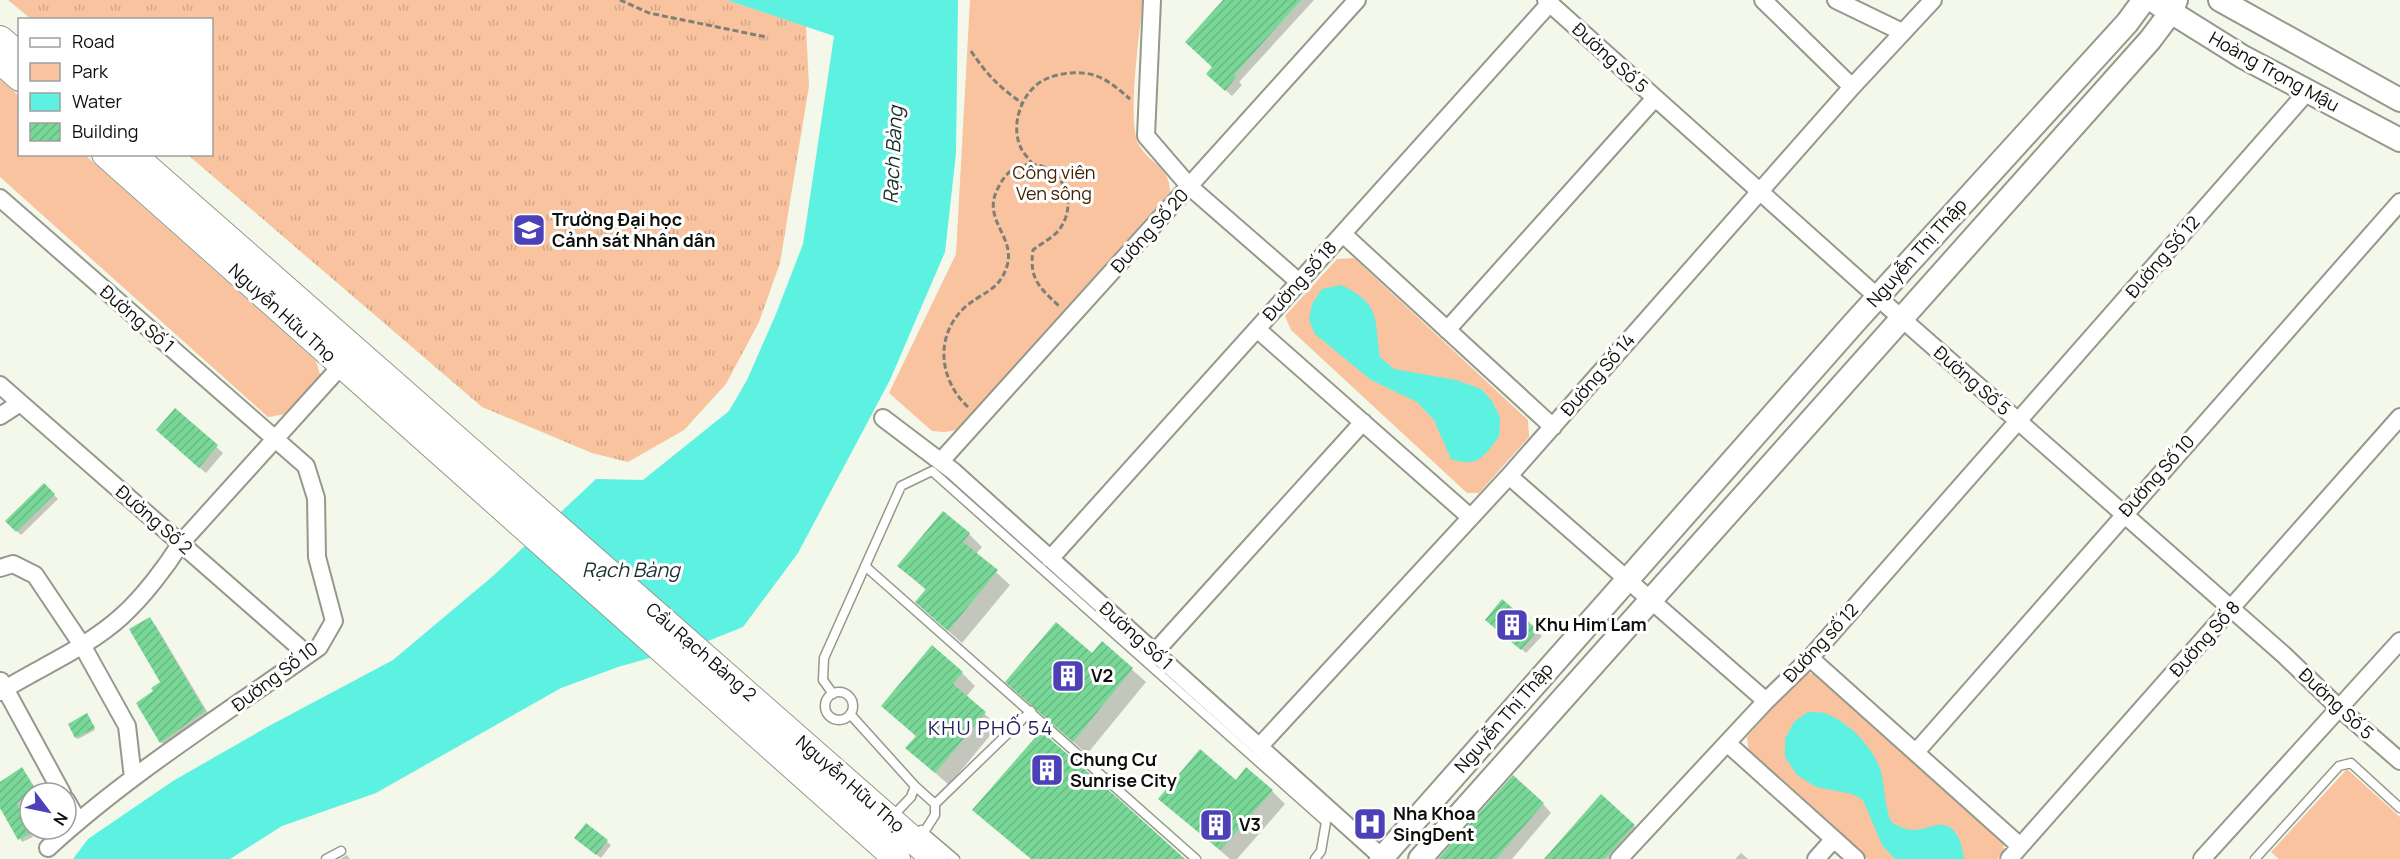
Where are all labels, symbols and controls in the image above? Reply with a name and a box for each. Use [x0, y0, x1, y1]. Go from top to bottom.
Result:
street label: Đường Số 5 [1568, 17, 1654, 98]
legend [18, 18, 213, 156]
street label: Hoàng Trọng Mậu [2205, 25, 2344, 117]
text: Road [72, 29, 115, 53]
text: Park [72, 59, 109, 83]
text: Water [72, 89, 122, 113]
water label: Rạch Bàng [876, 103, 909, 204]
text: Building [72, 119, 138, 143]
park label: Công viên Ven sông [1013, 160, 1095, 205]
street label: Đường Số 20 [1105, 183, 1193, 277]
street label: Nguyễn Thị Thập [1861, 193, 1972, 312]
place label: Trường Đại học Cảnh sát Nhân dân [552, 207, 715, 252]
street label: Đường Số 12 [2120, 210, 2205, 302]
school or university icon: Trường Đại học Cảnh sát Nhân dân [511, 212, 547, 248]
street label: Đường số 18 [1257, 235, 1342, 325]
street label: Nguyễn Hữu Thọ [224, 258, 342, 367]
street label: Đường Số 1 [95, 279, 180, 357]
street label: Đường Số 14 [1555, 328, 1640, 421]
street label: Đường Số 5 [1929, 340, 2016, 420]
street label: Đường Số 10 [2113, 429, 2199, 521]
street label: Đường Số 2 [111, 479, 198, 559]
water label: Rạch Bàng [582, 556, 682, 583]
street label: Đường Số 8 [2164, 595, 2245, 681]
street label: Đường Số 1 [1095, 596, 1178, 675]
street label: Cầu Rạch Bàng 2 [641, 597, 762, 706]
street label: Đường số 12 [1778, 598, 1863, 687]
building icon: Khu Him Lam [1494, 607, 1530, 643]
place label: Khu Him Lam [1535, 612, 1647, 636]
street label: Đường Số 10 [226, 636, 322, 716]
street label: Nguyễn Thị Thập [1449, 657, 1558, 778]
building icon: V2 [1050, 658, 1086, 694]
street label: Đường Số 5 [2294, 662, 2379, 744]
place label: V2 [1091, 663, 1113, 687]
district label: KHU PHỐ 54 [928, 713, 1054, 741]
street label: Nguyễn Hữu Thọ [791, 729, 910, 837]
place label: Chung Cư Sunrise City [1070, 747, 1177, 792]
building icon: Chung Cư Sunrise City [1029, 752, 1065, 788]
north arrow [18, 781, 78, 841]
place label: Nha Khoa SingDent [1393, 801, 1476, 846]
hospital icon: Nha Khoa SingDent [1352, 806, 1388, 842]
building icon: V3 [1198, 807, 1234, 843]
text: N [48, 808, 73, 830]
place label: V3 [1239, 812, 1261, 836]

